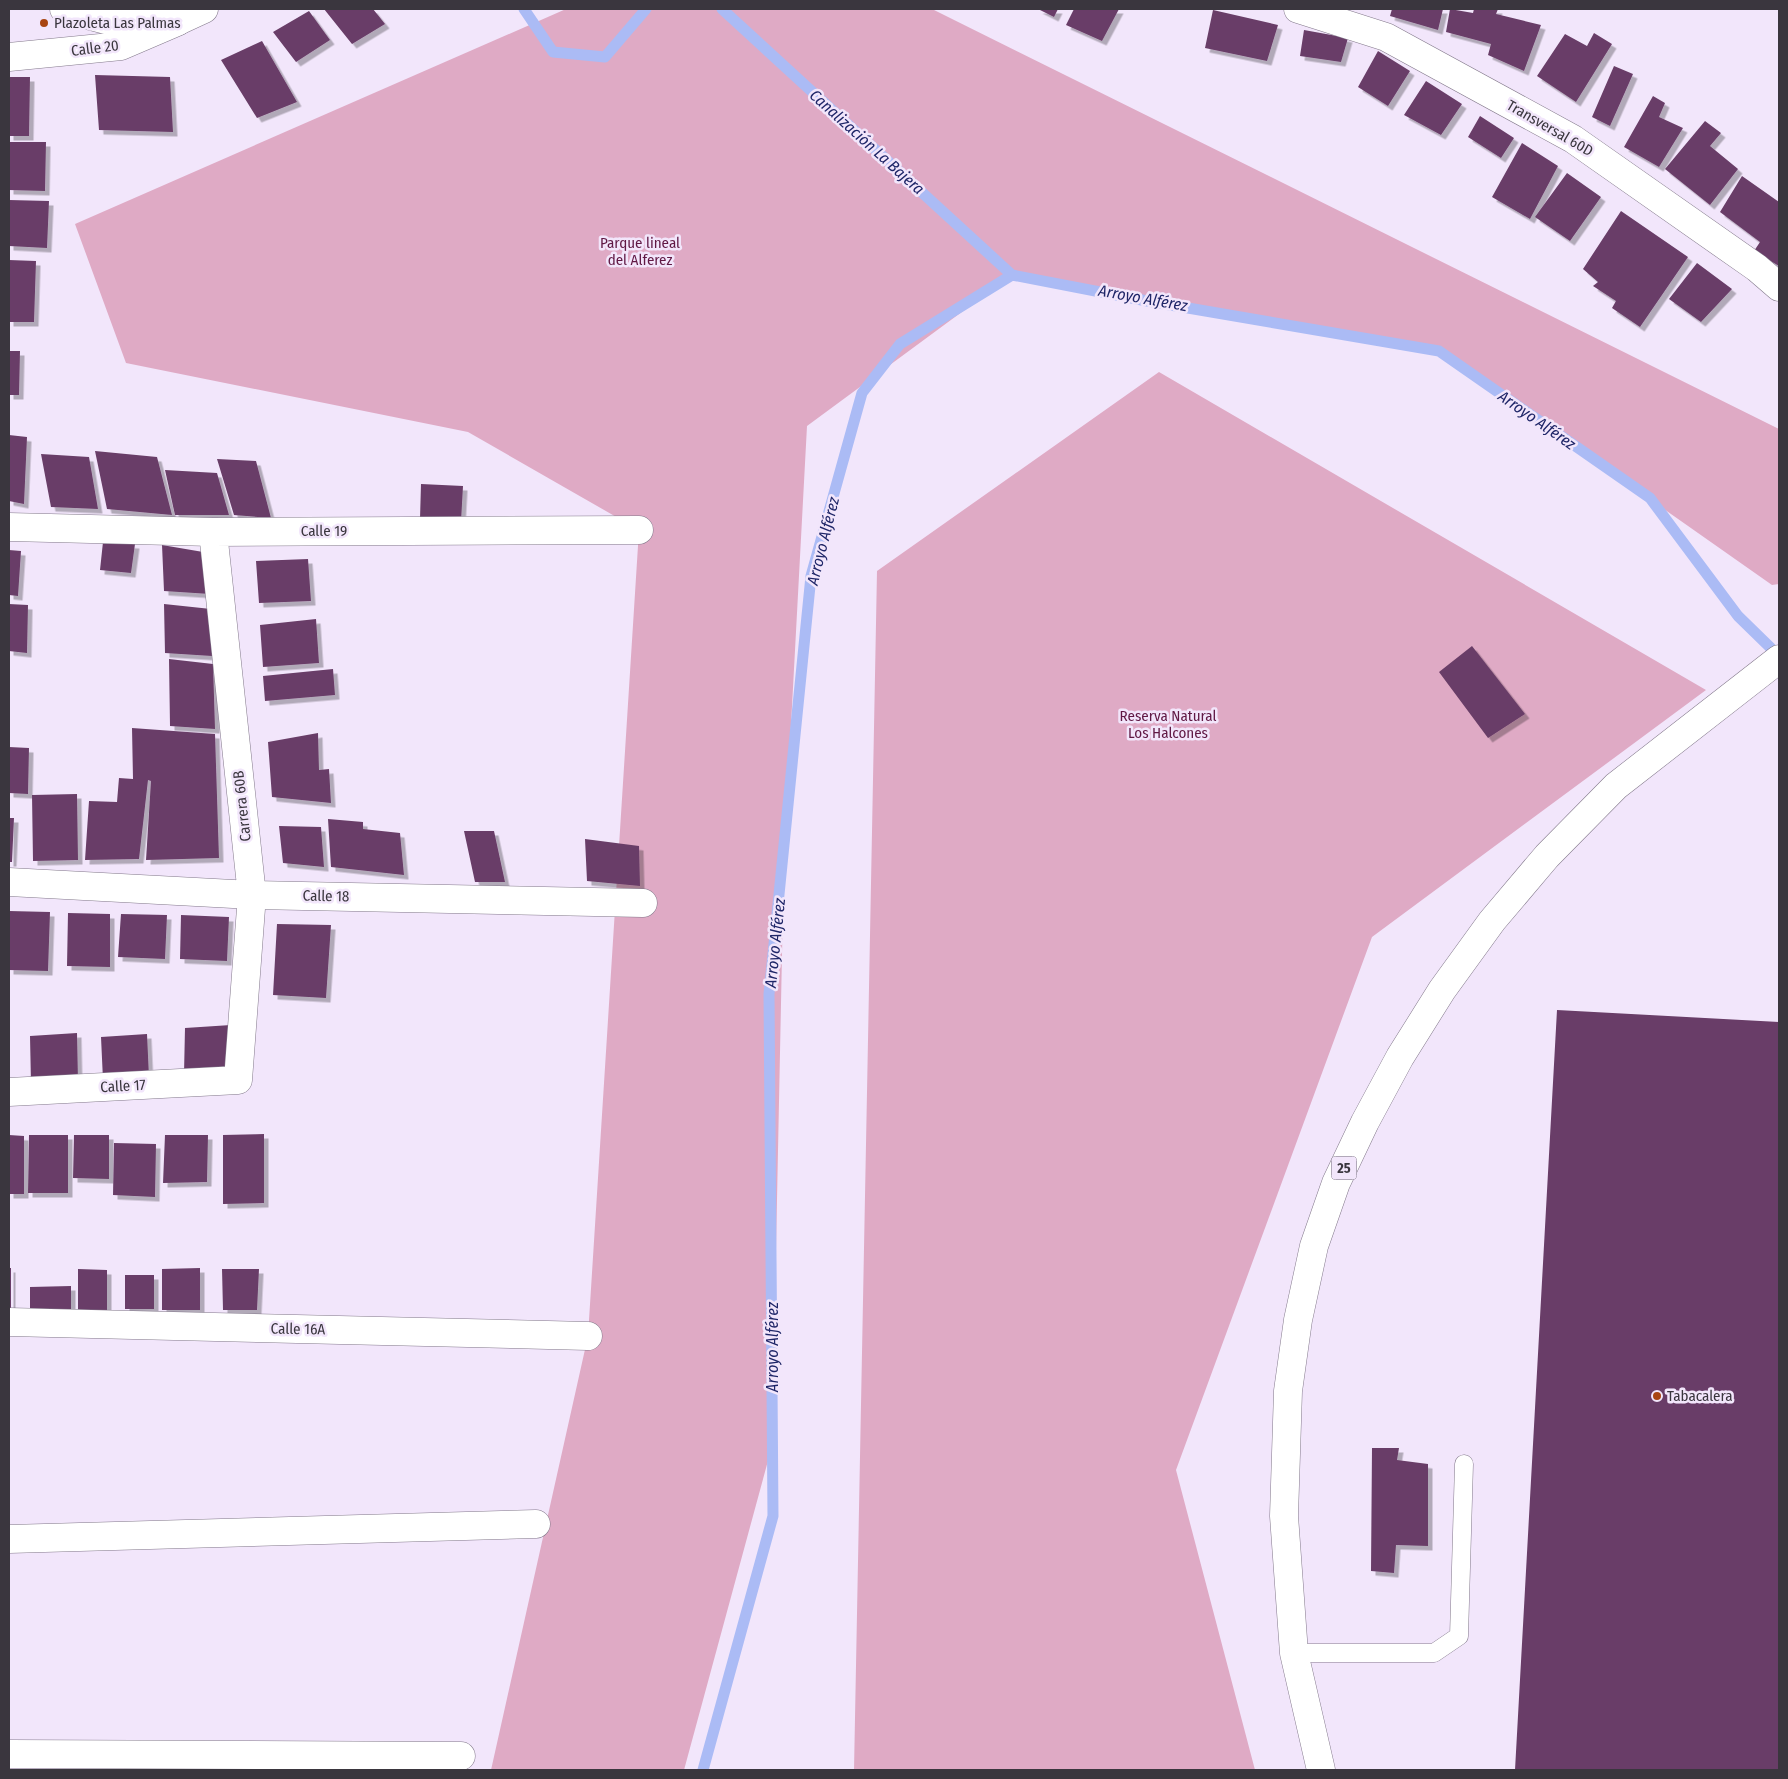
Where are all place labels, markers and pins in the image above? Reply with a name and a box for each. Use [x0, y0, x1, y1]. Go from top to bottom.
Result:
place label: Plazoleta Las Palmas [54, 14, 181, 32]
marker: Plazoleta Las Palmas [38, 17, 50, 29]
place label: Tabacalera [1667, 1387, 1733, 1405]
marker: Tabacalera [1651, 1390, 1663, 1402]

